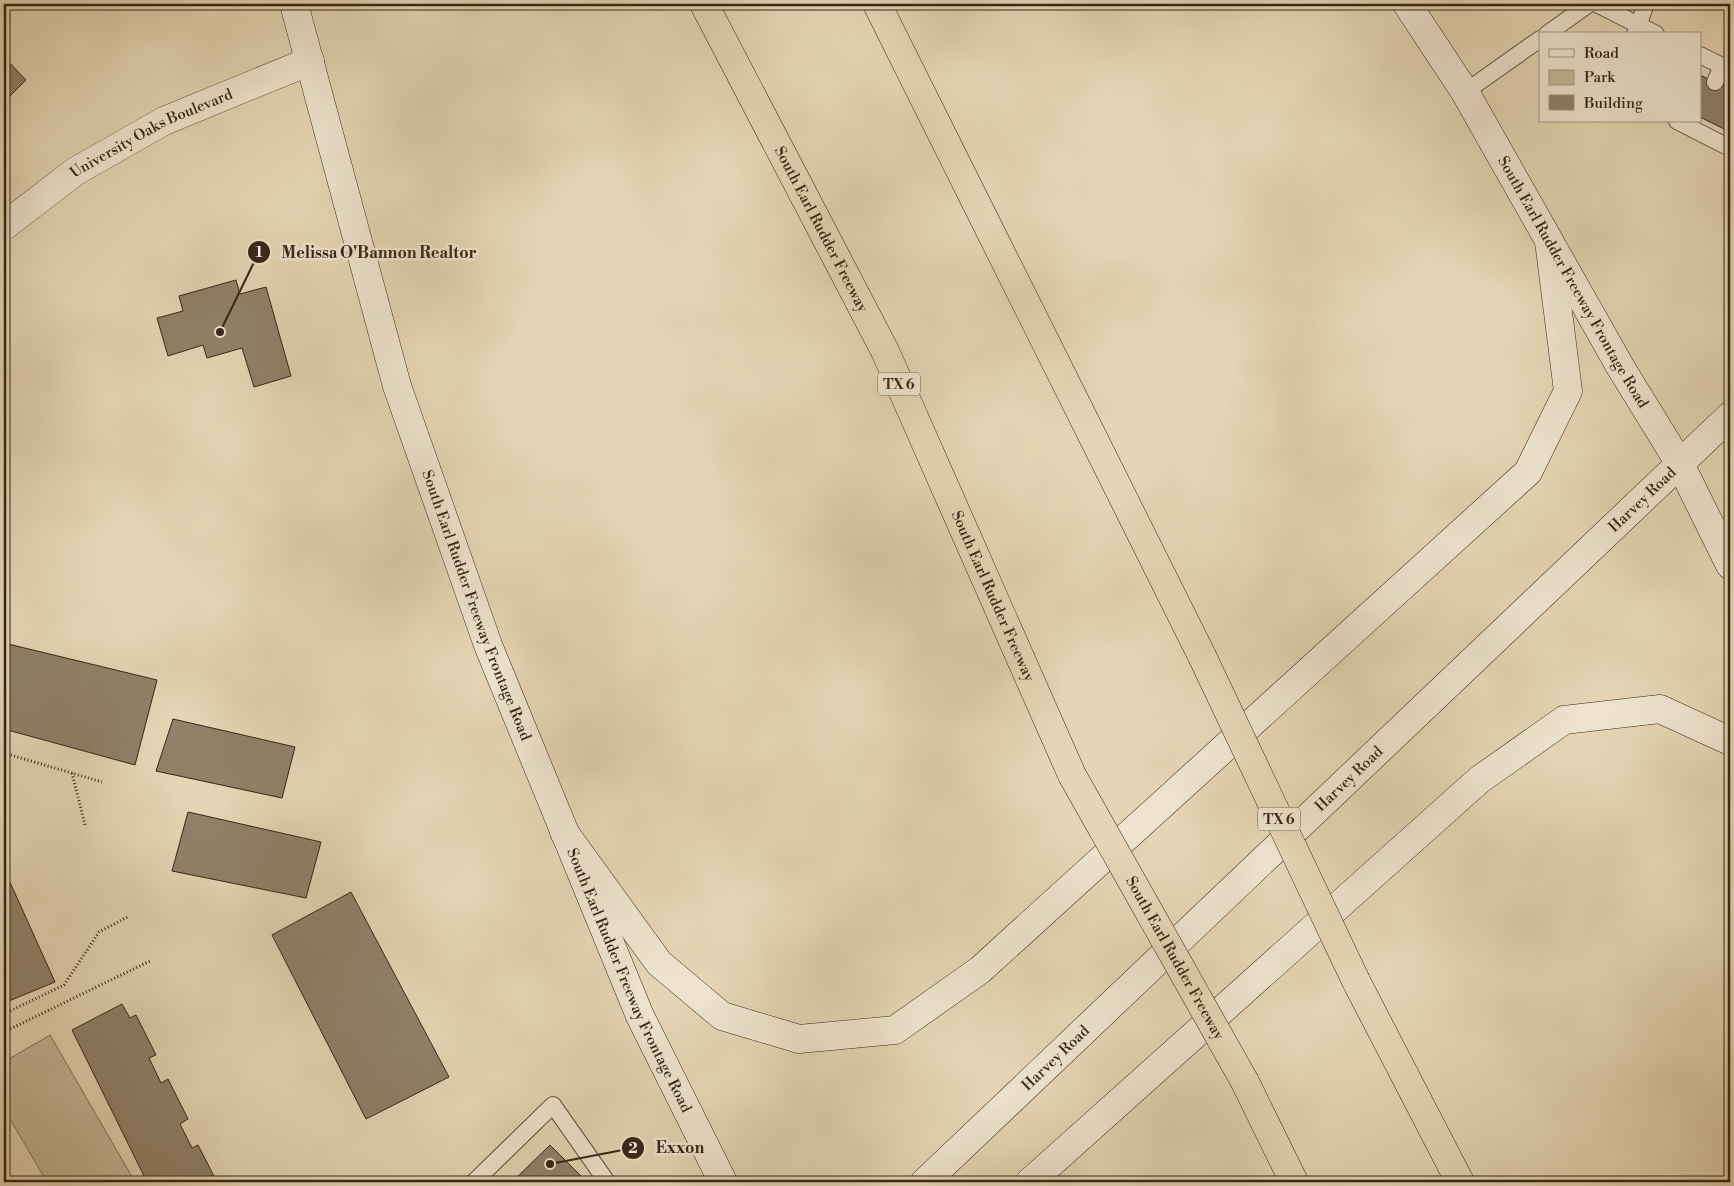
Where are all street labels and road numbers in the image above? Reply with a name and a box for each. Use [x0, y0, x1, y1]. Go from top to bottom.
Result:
street label: University Oaks Boulevard [66, 85, 236, 182]
street label: South Earl Rudder Freeway [770, 143, 872, 316]
street label: South Earl Rudder Freeway Frontage Road [1493, 153, 1653, 412]
road number: TX 6 [878, 372, 920, 396]
street label: Harvey Road [1605, 463, 1681, 537]
street label: South Earl Rudder Freeway Frontage Road [417, 468, 535, 744]
street label: South Earl Rudder Freeway [947, 508, 1039, 685]
street label: Harvey Road [1311, 742, 1387, 816]
road number: TX 6 [1258, 808, 1300, 831]
street label: South Earl Rudder Freeway Frontage Road [562, 845, 696, 1116]
street label: South Earl Rudder Freeway [1121, 873, 1229, 1044]
street label: Harvey Road [1018, 1021, 1094, 1095]

